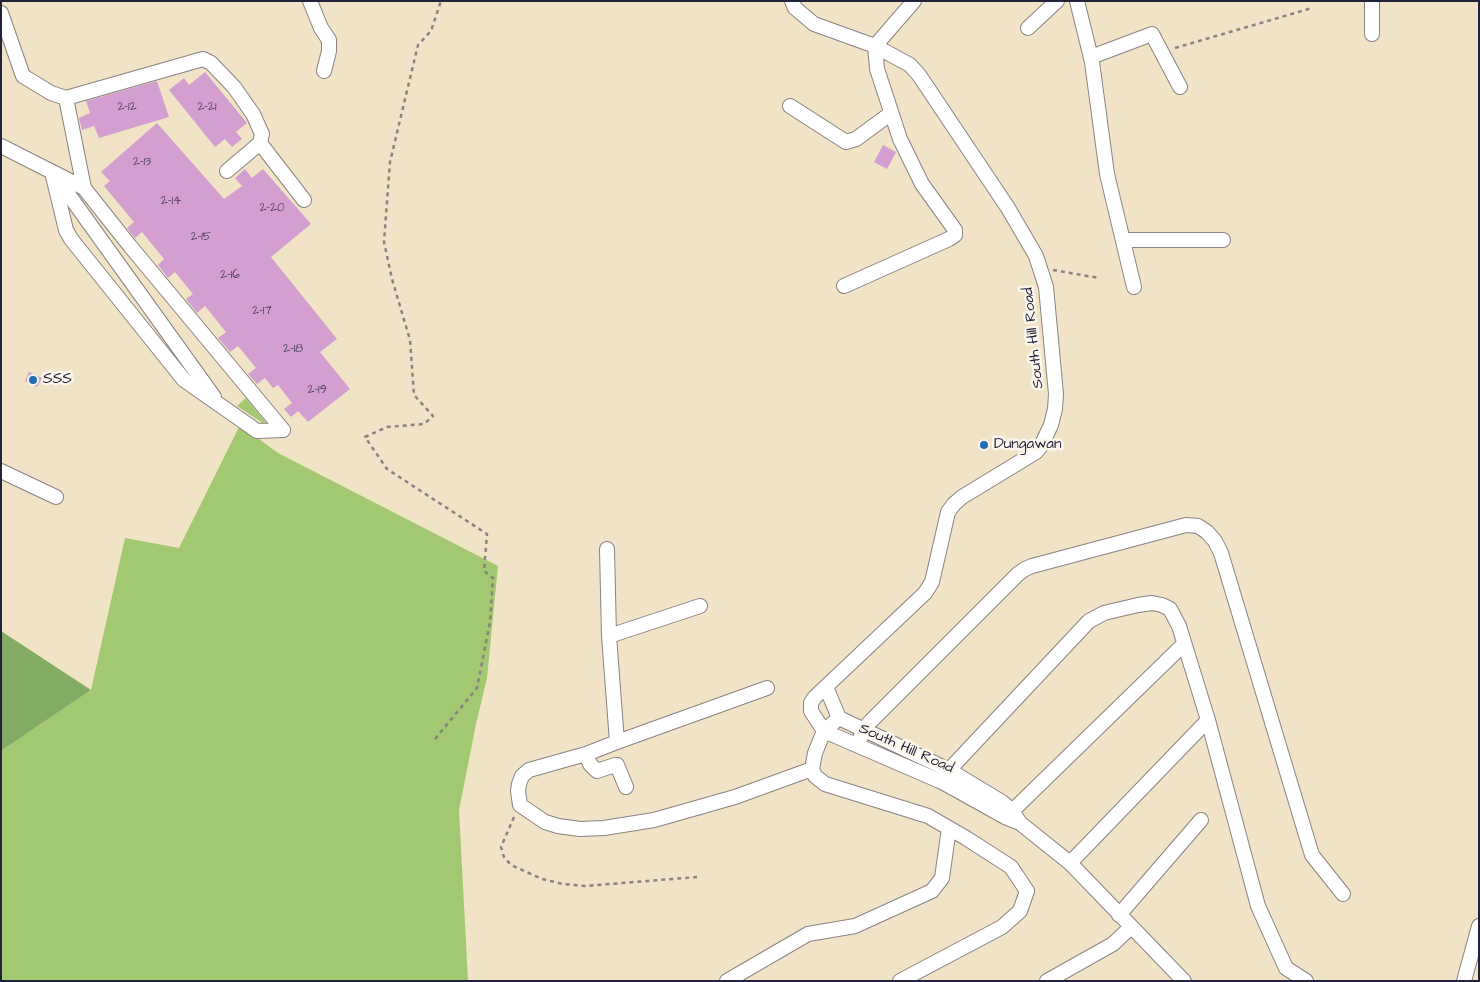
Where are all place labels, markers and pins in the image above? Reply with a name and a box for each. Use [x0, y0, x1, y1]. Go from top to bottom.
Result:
place label: SSS [43, 371, 72, 389]
marker: SSS [27, 374, 39, 386]
place label: Dungawan [994, 436, 1061, 454]
marker: Dungawan [978, 439, 990, 451]

